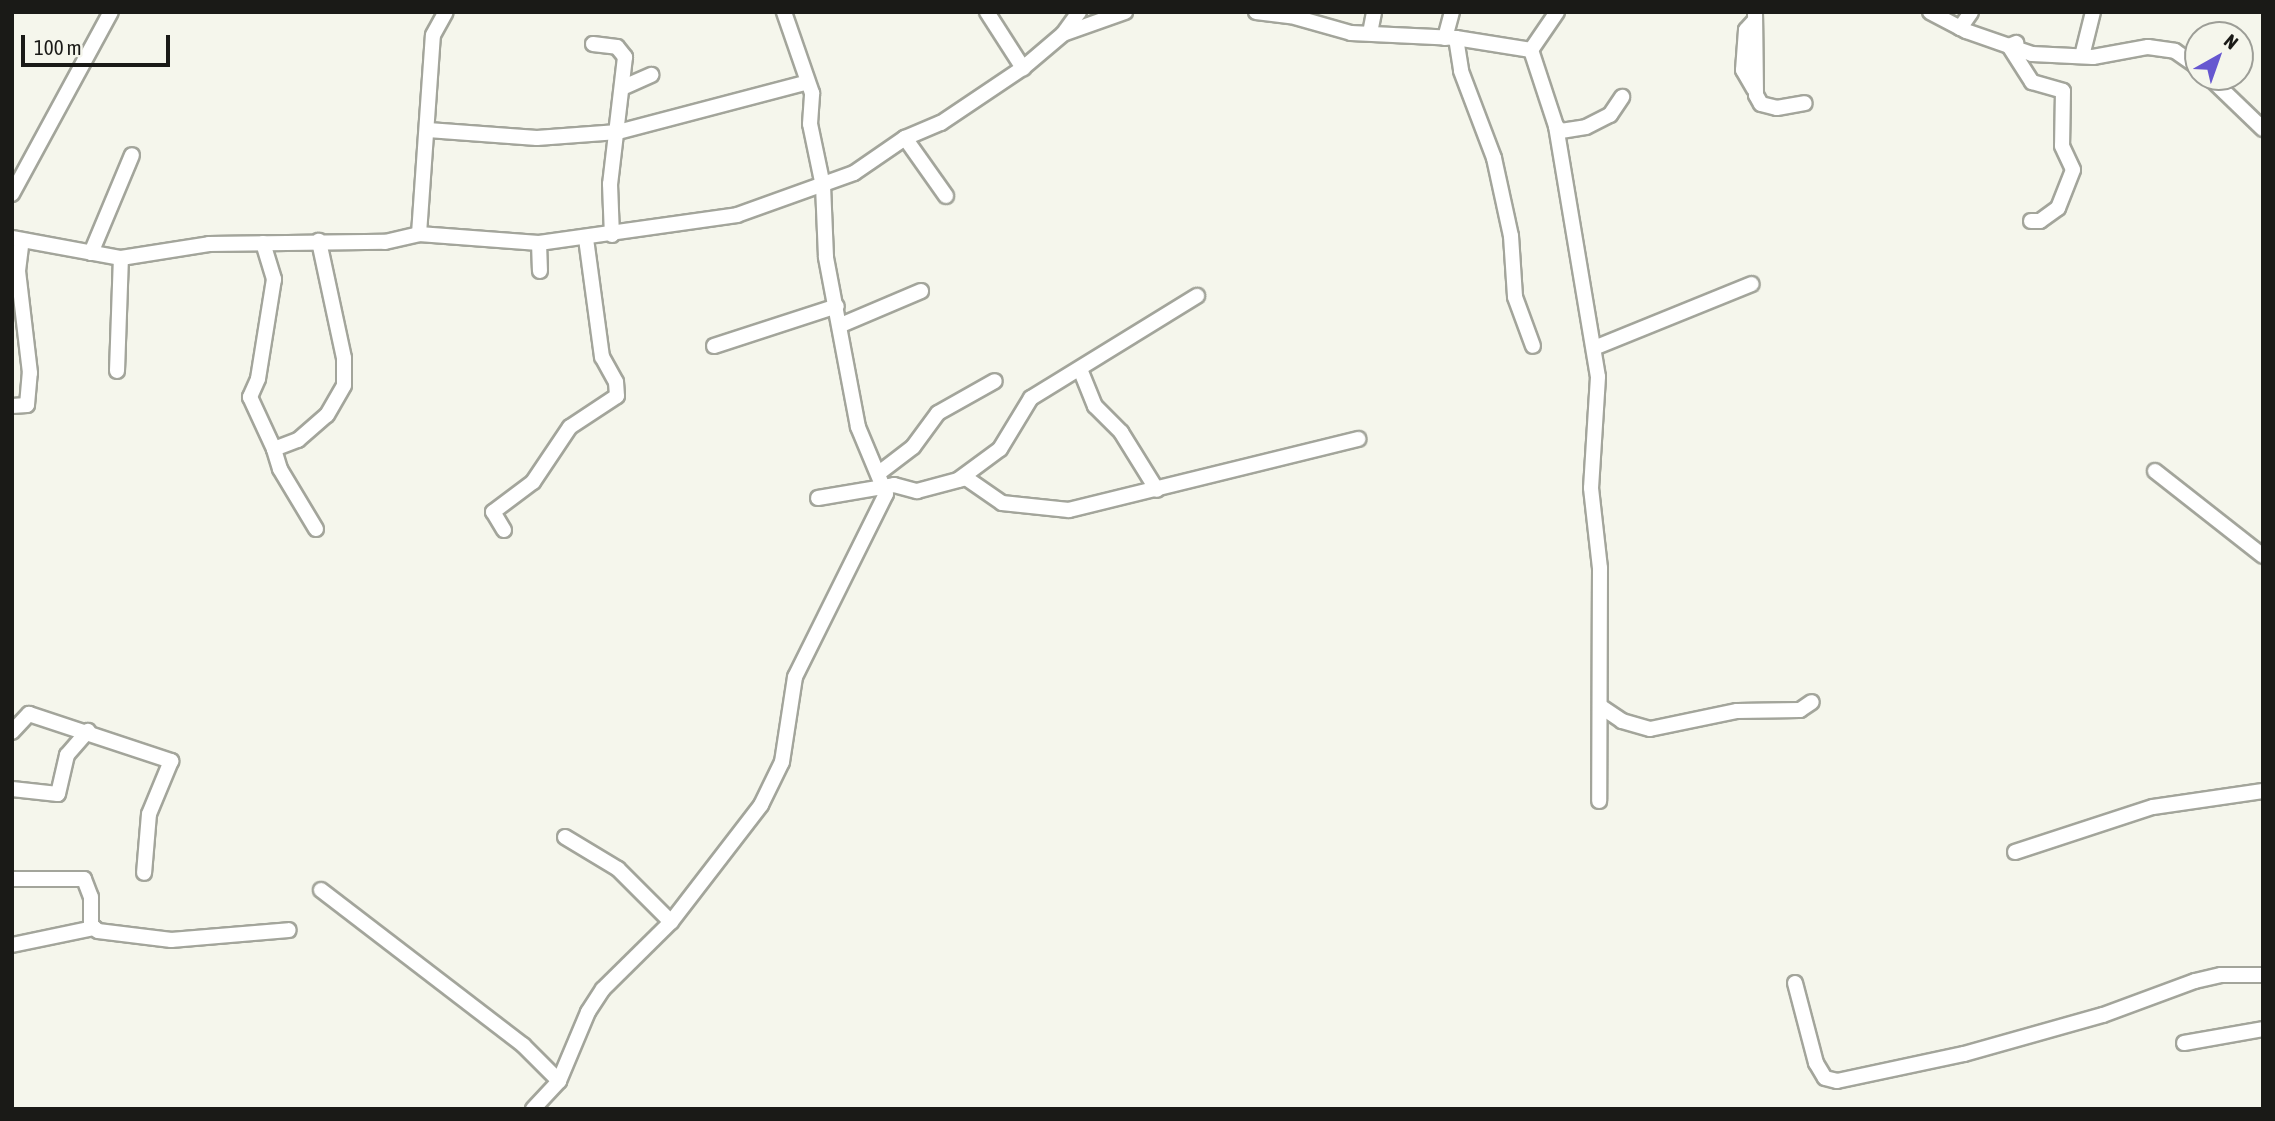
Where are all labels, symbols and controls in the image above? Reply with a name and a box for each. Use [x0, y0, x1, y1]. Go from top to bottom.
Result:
scale bar [24, 21, 173, 65]
north arrow [2184, 21, 2254, 91]
text: N [2220, 29, 2243, 53]
text: 100 m [34, 35, 82, 59]

